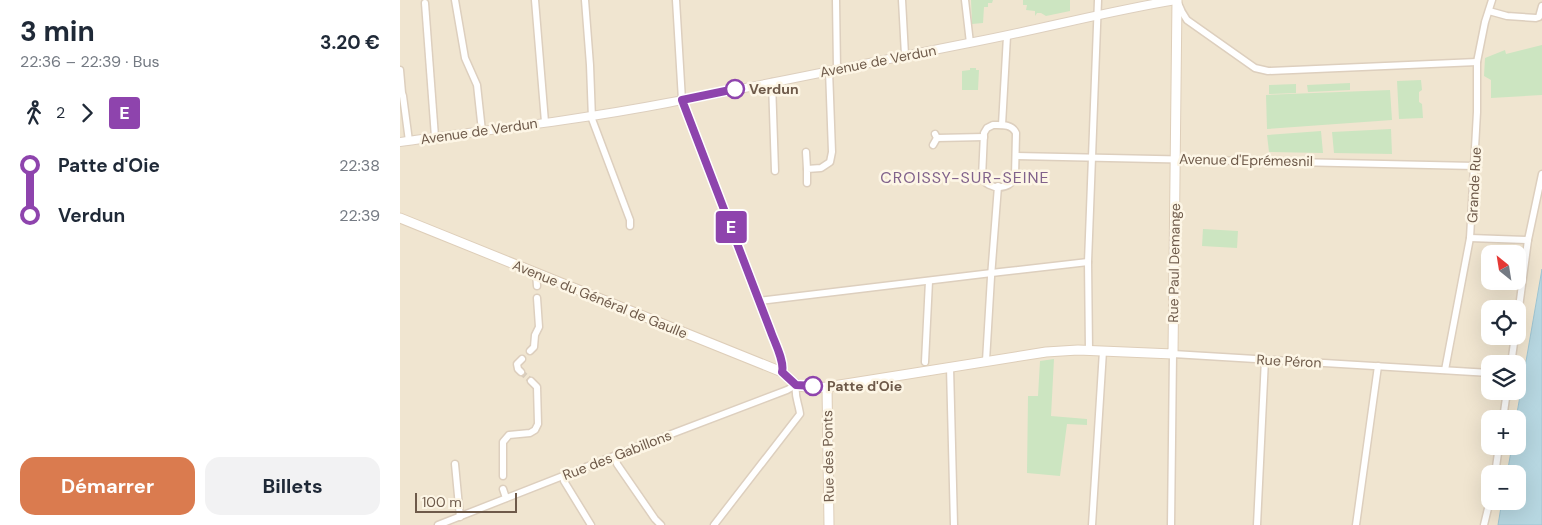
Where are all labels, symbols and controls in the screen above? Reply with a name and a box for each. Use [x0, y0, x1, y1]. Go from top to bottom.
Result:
text: 3 min [20, 13, 95, 50]
text: 3.20 € [320, 30, 380, 55]
street label: Avenue de Verdun [818, 41, 938, 81]
text: 22:36 – 22:39 · Bus [20, 51, 160, 72]
marker: Verdun [725, 79, 745, 99]
place label: Verdun [749, 80, 799, 98]
icon: walk [20, 99, 48, 127]
icon: forward [73, 99, 101, 127]
text: E [119, 101, 130, 125]
text: 2 [56, 102, 65, 123]
street label: Avenue de Verdun [419, 114, 539, 148]
street label: Grande Rue [1463, 146, 1485, 224]
street label: Avenue d'Eprémesnil [1179, 150, 1313, 170]
text: Patte d'Oie [58, 153, 160, 178]
text: 22:38 [339, 155, 380, 176]
district label: CROISSY-SUR-SEINE [880, 167, 1050, 188]
text: Verdun [58, 203, 125, 228]
street label: Rue Paul Demange [1164, 203, 1184, 323]
text: 22:39 [339, 205, 380, 226]
line badge: E [715, 211, 747, 243]
text: E [726, 215, 736, 239]
north arrow [1481, 245, 1526, 290]
map controls [1481, 245, 1526, 510]
street label: Avenue du Général de Gaulle [510, 256, 690, 342]
button: locate [1481, 300, 1526, 345]
street label: Rue Péron [1256, 350, 1322, 372]
button: layers [1481, 355, 1526, 400]
marker: Patte d'Oie [803, 376, 823, 396]
place label: Patte d'Oie [827, 377, 902, 395]
street label: Rue des Ponts [818, 410, 838, 502]
button: + [1481, 410, 1526, 455]
street label: Rue des Gabillons [560, 426, 674, 484]
button: Démarrer [20, 457, 195, 515]
button: Billets [205, 457, 380, 515]
button: − [1481, 465, 1526, 510]
scale bar [415, 490, 518, 513]
text: 100 m [422, 493, 462, 511]

